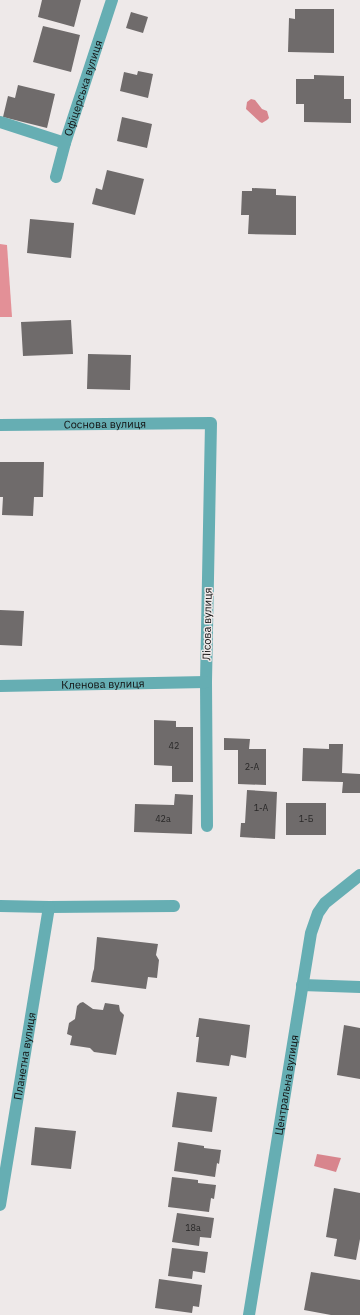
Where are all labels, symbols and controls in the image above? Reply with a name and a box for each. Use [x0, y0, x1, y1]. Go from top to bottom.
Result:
street label: Офіцерська вулиця [61, 38, 105, 138]
street label: Соснова вулиця [64, 417, 146, 431]
street label: Лісова вулиця [199, 587, 215, 661]
street label: Кленова вулиця [61, 676, 145, 692]
house number: 42 [169, 740, 179, 751]
house number: 2-А [245, 761, 260, 772]
house number: 1-А [254, 802, 269, 813]
house number: 42а [155, 813, 171, 824]
house number: 1-Б [299, 813, 314, 824]
street label: Планетна вулиця [10, 1011, 39, 1101]
street label: Центральна вулиця [271, 1034, 301, 1136]
house number: 18а [185, 1222, 201, 1233]

